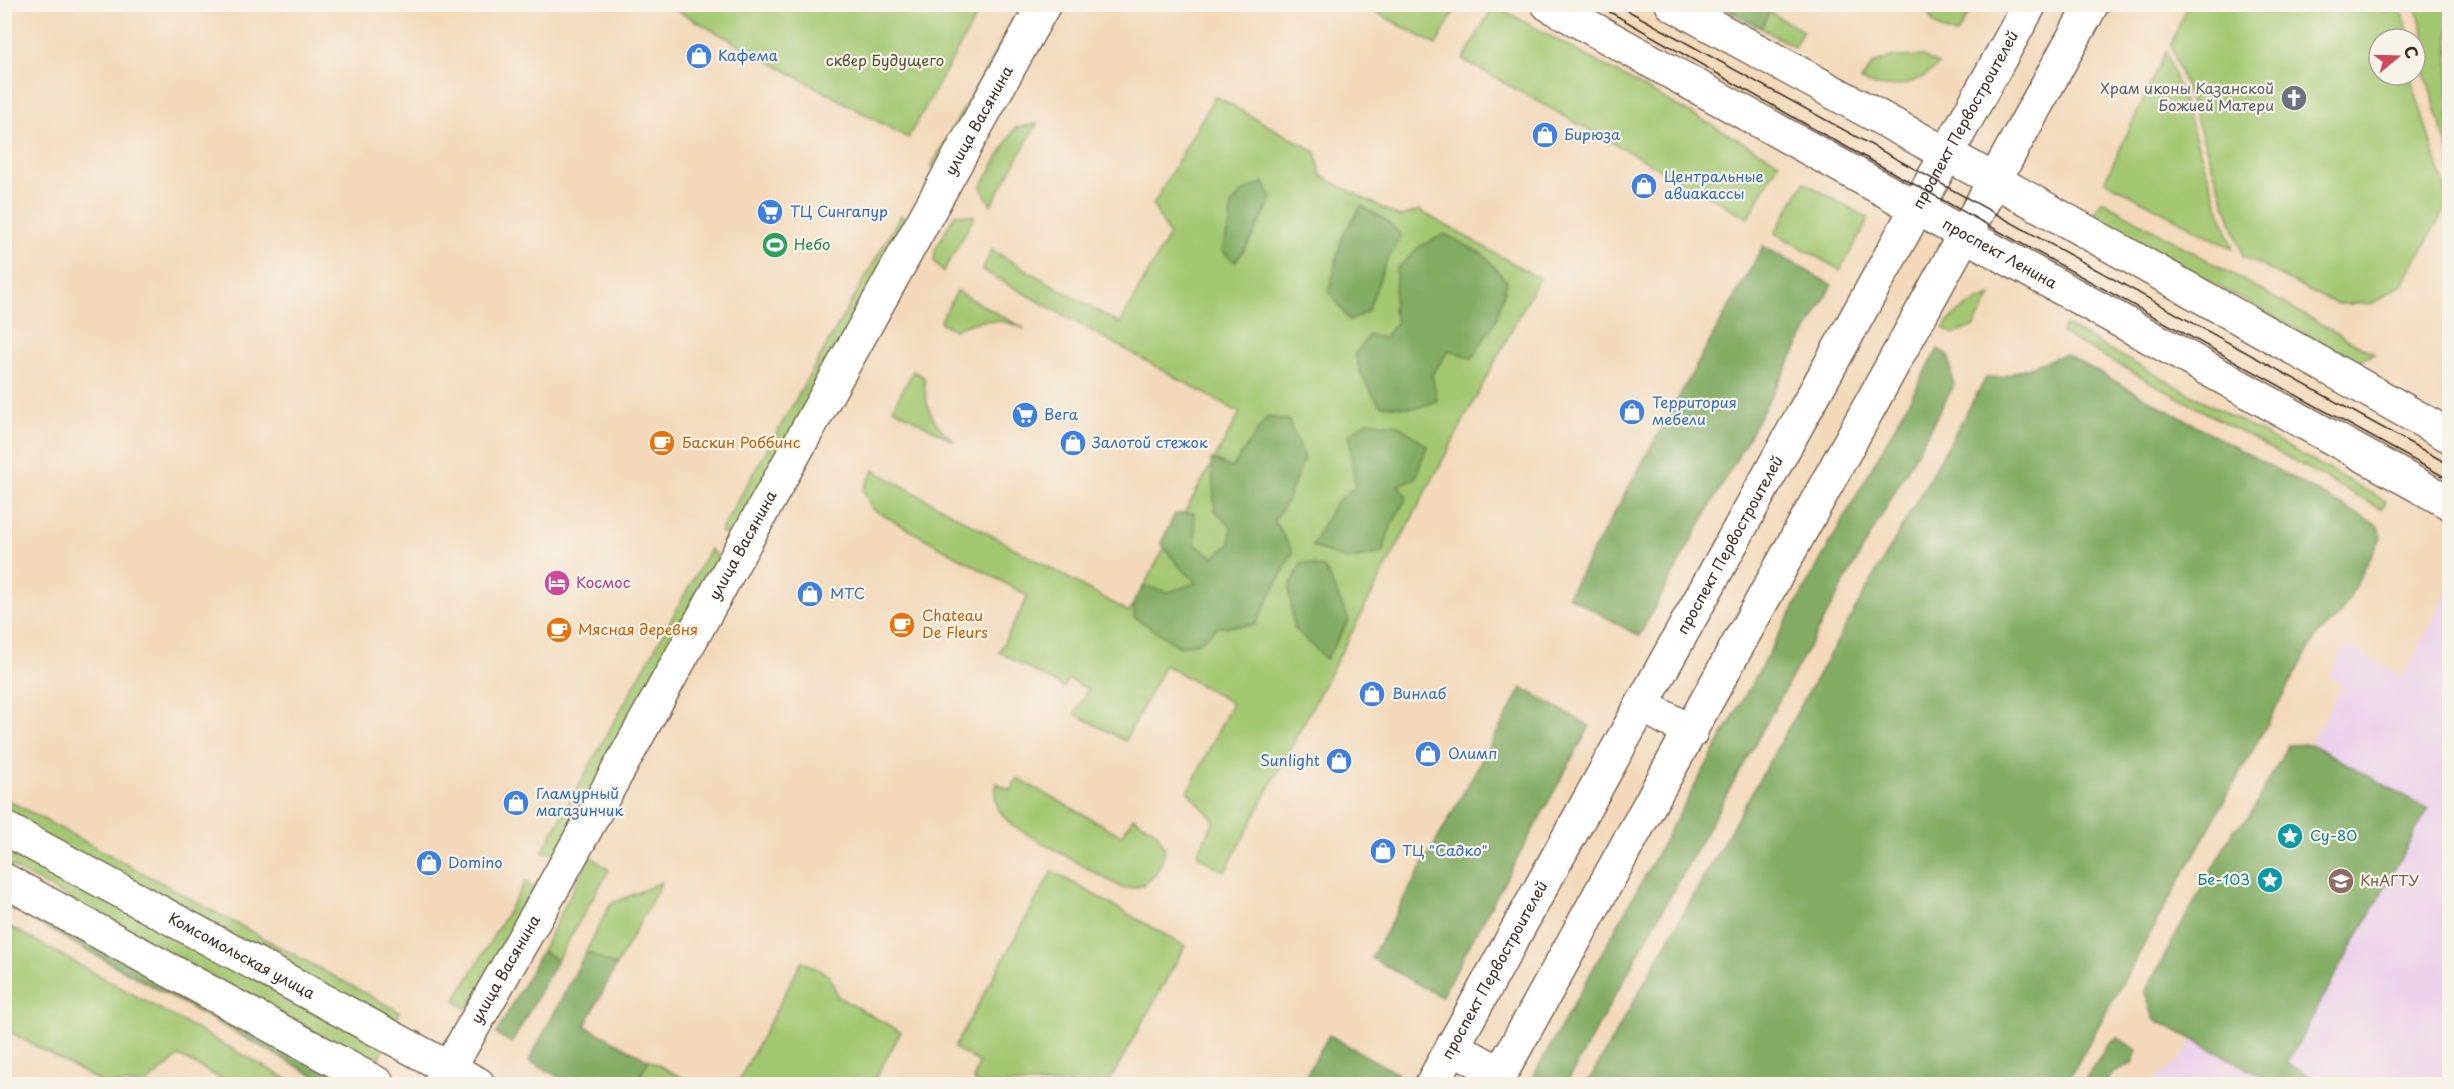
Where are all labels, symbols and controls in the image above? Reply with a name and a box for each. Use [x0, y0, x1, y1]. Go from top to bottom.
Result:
street label: проспект Первостроителей [1906, 26, 2023, 213]
north arrow [2367, 27, 2427, 87]
shop icon: Кафема [684, 41, 714, 71]
text: С [2399, 42, 2425, 61]
place label: Кафема [718, 43, 779, 66]
park label: сквер Будущего [826, 48, 944, 71]
street label: улица Васянина [938, 60, 1018, 179]
place label: Храм иконы Казанской Божией Матери [2100, 76, 2274, 116]
church icon: Храм иконы Казанской Божией Матери [2279, 83, 2309, 113]
shop icon: Бирюза [1530, 120, 1560, 150]
place label: Бирюза [1564, 122, 1621, 145]
place label: Центральные авиакассы [1664, 164, 1764, 204]
shop icon: Центральные авиакассы [1629, 171, 1659, 201]
supermarket icon: ТЦ Сингапур [755, 197, 785, 227]
place label: ТЦ Сингапур [790, 199, 888, 222]
street label: проспект Ленина [1939, 211, 2062, 294]
sports icon: Небо [760, 230, 790, 260]
place label: Небо [794, 232, 830, 255]
place label: Территория мебели [1652, 390, 1737, 430]
shop icon: Территория мебели [1617, 397, 1647, 427]
supermarket icon: Вега [1010, 400, 1040, 430]
place label: Вега [1044, 402, 1079, 425]
cafe icon: Баскин Роббинс [647, 428, 677, 458]
shop icon: Залотой стежок [1058, 428, 1088, 458]
place label: Баскин Роббинс [682, 430, 801, 453]
place label: Залотой стежок [1091, 430, 1208, 453]
street label: проспект Первостроителей [1670, 451, 1788, 638]
street label: улица Васянина [702, 485, 782, 604]
hotel icon: Космос [542, 568, 572, 598]
place label: Космос [576, 570, 631, 593]
shop icon: МТС [795, 579, 825, 609]
place label: МТС [830, 581, 865, 604]
place label: Chateau De Fleurs [922, 603, 988, 643]
cafe icon: Chateau De Fleurs [887, 610, 917, 640]
cafe icon: Мясная деревня [544, 615, 574, 645]
place label: Мясная деревня [578, 617, 698, 640]
shop icon: Винлаб [1357, 679, 1387, 709]
place label: Винлаб [1392, 681, 1446, 704]
shop icon: Олимп [1413, 739, 1443, 769]
place label: Олимп [1448, 741, 1497, 764]
shop icon: Sunlight [1324, 746, 1354, 776]
place label: Sunlight [1260, 748, 1320, 771]
place label: Гламурный магазинчик [536, 781, 623, 821]
shop icon: Гламурный магазинчик [501, 788, 531, 818]
place icon: Су-80 [2275, 821, 2305, 851]
place label: Су-80 [2310, 823, 2357, 846]
shop icon: ТЦ "Садко" [1368, 836, 1398, 866]
place label: ТЦ "Садко" [1402, 838, 1488, 861]
shop icon: Domino [414, 848, 444, 878]
place label: Domino [448, 850, 503, 873]
place icon: Бе-103 [2255, 865, 2285, 895]
school or university icon: КнАГТУ [2326, 866, 2356, 896]
place label: Бе-103 [2197, 867, 2250, 890]
place label: КнАГТУ [2360, 868, 2419, 891]
street label: проспект Первостроителей [1435, 876, 1552, 1063]
street label: Комсомольская улица [165, 906, 320, 1004]
street label: улица Васянина [464, 910, 545, 1028]

